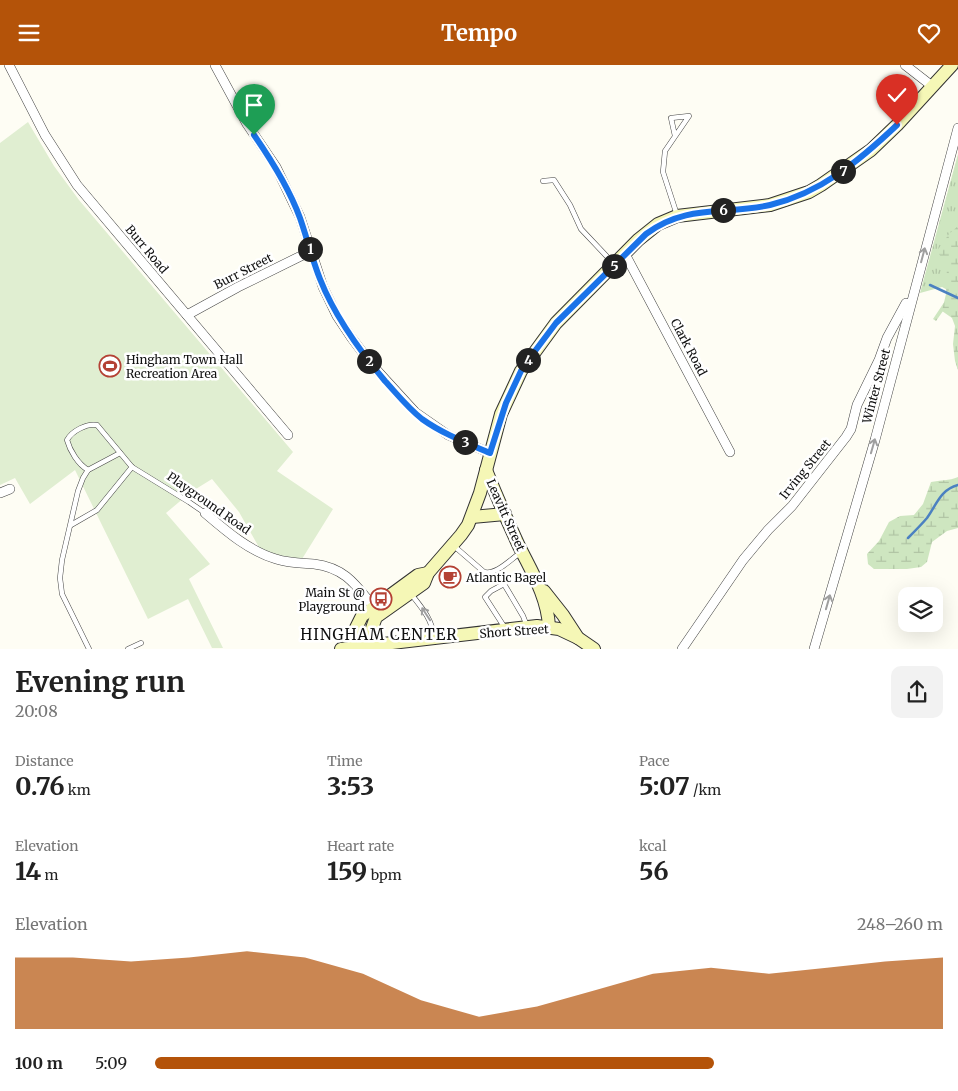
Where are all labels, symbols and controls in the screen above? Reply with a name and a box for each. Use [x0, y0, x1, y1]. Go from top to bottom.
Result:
icon: menu [15, 19, 43, 47]
text: Tempo [441, 19, 517, 47]
icon: heart [915, 19, 943, 47]
pin [876, 74, 918, 125]
icon: check [883, 81, 911, 109]
pin [233, 84, 275, 135]
icon: arrive [240, 91, 268, 119]
pin: 7 [830, 159, 856, 183]
text: 7 [839, 162, 848, 180]
pin: 6 [710, 197, 736, 223]
text: 6 [719, 201, 728, 219]
street label: Burr Road [123, 222, 171, 276]
pin: 1 [298, 237, 322, 261]
text: 1 [307, 240, 314, 258]
one-way arrow [919, 247, 928, 263]
street label: Burr Street [211, 250, 275, 292]
pin: 5 [602, 253, 626, 279]
text: 5 [610, 257, 619, 275]
street label: Clark Road [668, 316, 710, 378]
pin: 4 [516, 347, 540, 373]
street label: Winter Street [859, 347, 893, 426]
pin: 2 [356, 349, 382, 373]
text: 4 [524, 351, 533, 369]
place label: Hingham Town Hall Recreation Area [126, 352, 243, 381]
text: 2 [365, 352, 374, 370]
sports icon: Hingham Town Hall Recreation Area [98, 354, 122, 378]
pin: 3 [452, 429, 478, 455]
text: 3 [461, 433, 470, 451]
street label: Irving Street [776, 436, 834, 502]
one-way arrow [869, 438, 878, 454]
street label: Playground Road [164, 469, 254, 537]
street label: Leavitt Street [483, 477, 529, 554]
cafe icon: Atlantic Bagel [438, 565, 462, 589]
place label: Atlantic Bagel [465, 570, 547, 585]
place label: Main St @ Playground [299, 585, 365, 614]
bus stop icon: Main St @ Playground [369, 587, 393, 611]
map controls [898, 587, 943, 632]
button: layers [898, 587, 943, 632]
one-way arrow [823, 594, 833, 610]
one-way arrow [421, 607, 431, 621]
street label: Short Street [479, 621, 549, 641]
district label: HINGHAM CENTER [300, 625, 458, 644]
text: Evening run [15, 664, 185, 700]
button: share [891, 666, 943, 718]
text: 20:08 [15, 701, 58, 721]
text: Distance [15, 752, 74, 770]
text: Time [327, 752, 363, 770]
text: Pace [639, 752, 670, 770]
text: 0.76 [15, 770, 65, 802]
text: 3:53 [327, 770, 374, 802]
text: 5:07 [639, 770, 690, 802]
text: km [65, 781, 91, 799]
text: /km [690, 781, 721, 799]
text: Elevation [15, 837, 79, 855]
text: Heart rate [327, 837, 394, 855]
text: kcal [639, 837, 667, 855]
text: 14 [15, 855, 41, 887]
text: 159 [327, 855, 367, 887]
text: 56 [639, 855, 669, 887]
text: m [41, 866, 58, 884]
text: bpm [367, 866, 402, 884]
text: Elevation [15, 914, 88, 934]
text: 248–260 m [857, 914, 943, 934]
text: 100 m [15, 1053, 63, 1073]
text: 5:09 [95, 1053, 127, 1073]

